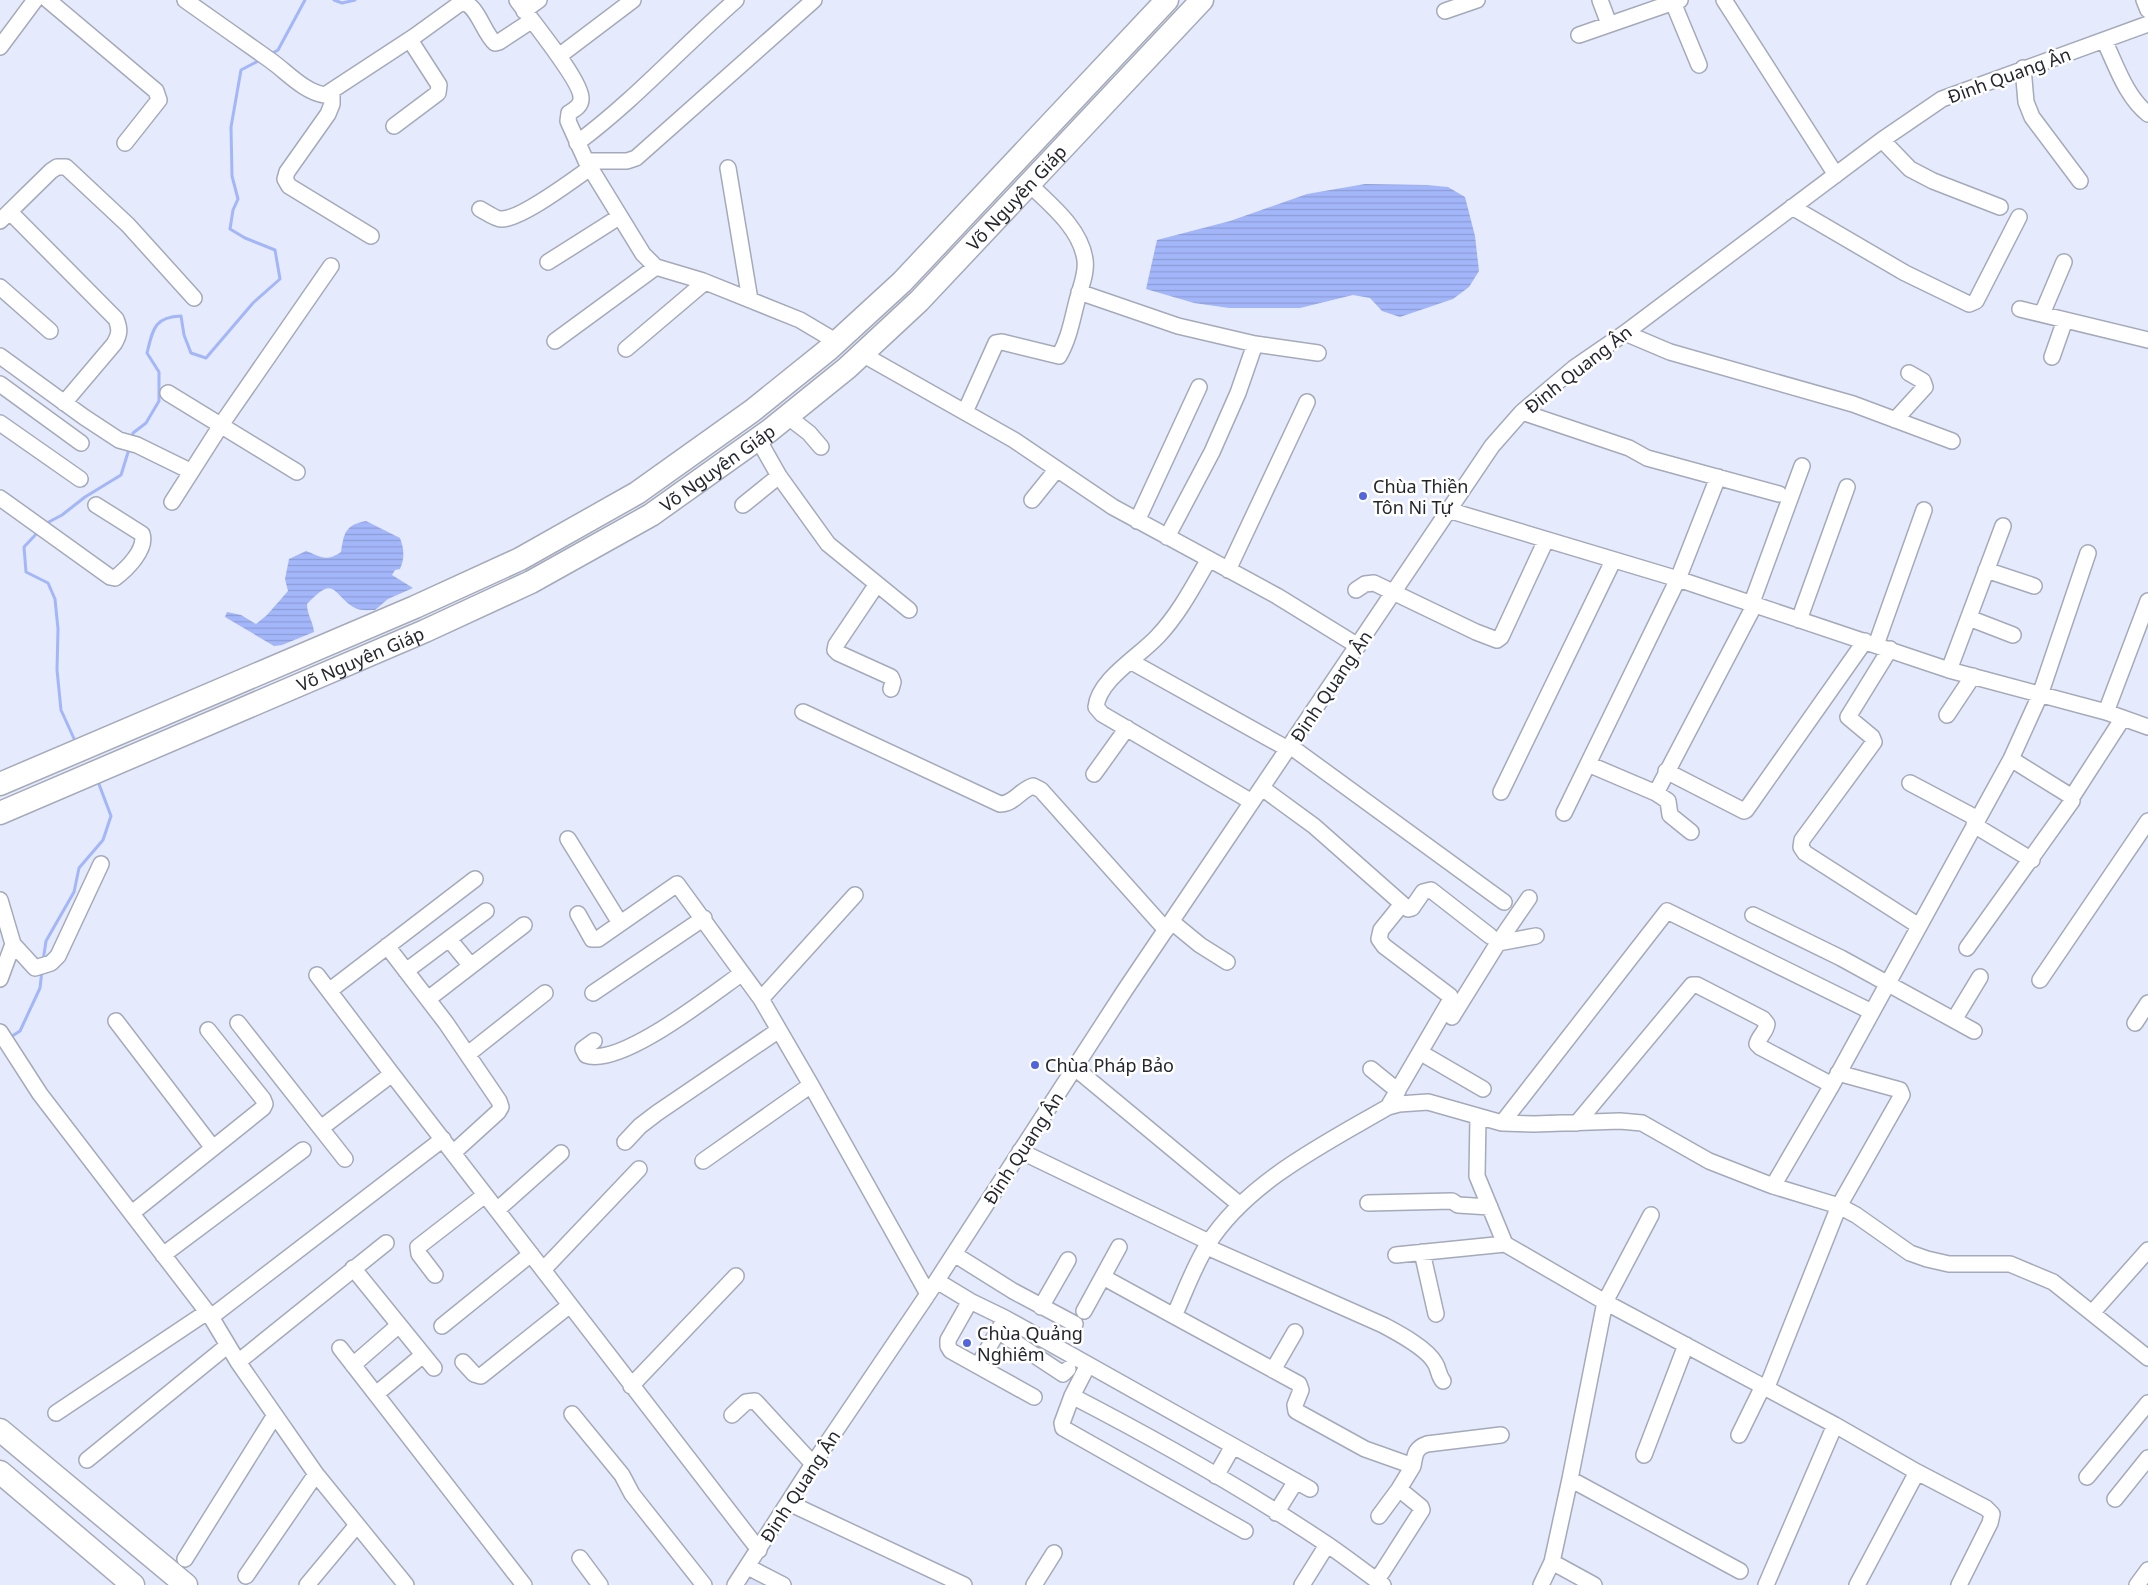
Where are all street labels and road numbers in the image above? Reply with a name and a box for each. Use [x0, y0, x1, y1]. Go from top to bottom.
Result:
street label: Đinh Quang Ân [1944, 42, 2074, 108]
street label: Võ Nguyên Giáp [961, 140, 1072, 255]
street label: Đinh Quang Ân [1520, 320, 1636, 418]
street label: Võ Nguyên Giáp [655, 419, 780, 517]
street label: Võ Nguyên Giáp [293, 621, 428, 696]
street label: Đinh Quang Ân [1285, 626, 1377, 746]
street label: Đinh Quang Ân [978, 1087, 1068, 1209]
street label: Đinh Quang Ân [755, 1425, 845, 1547]

